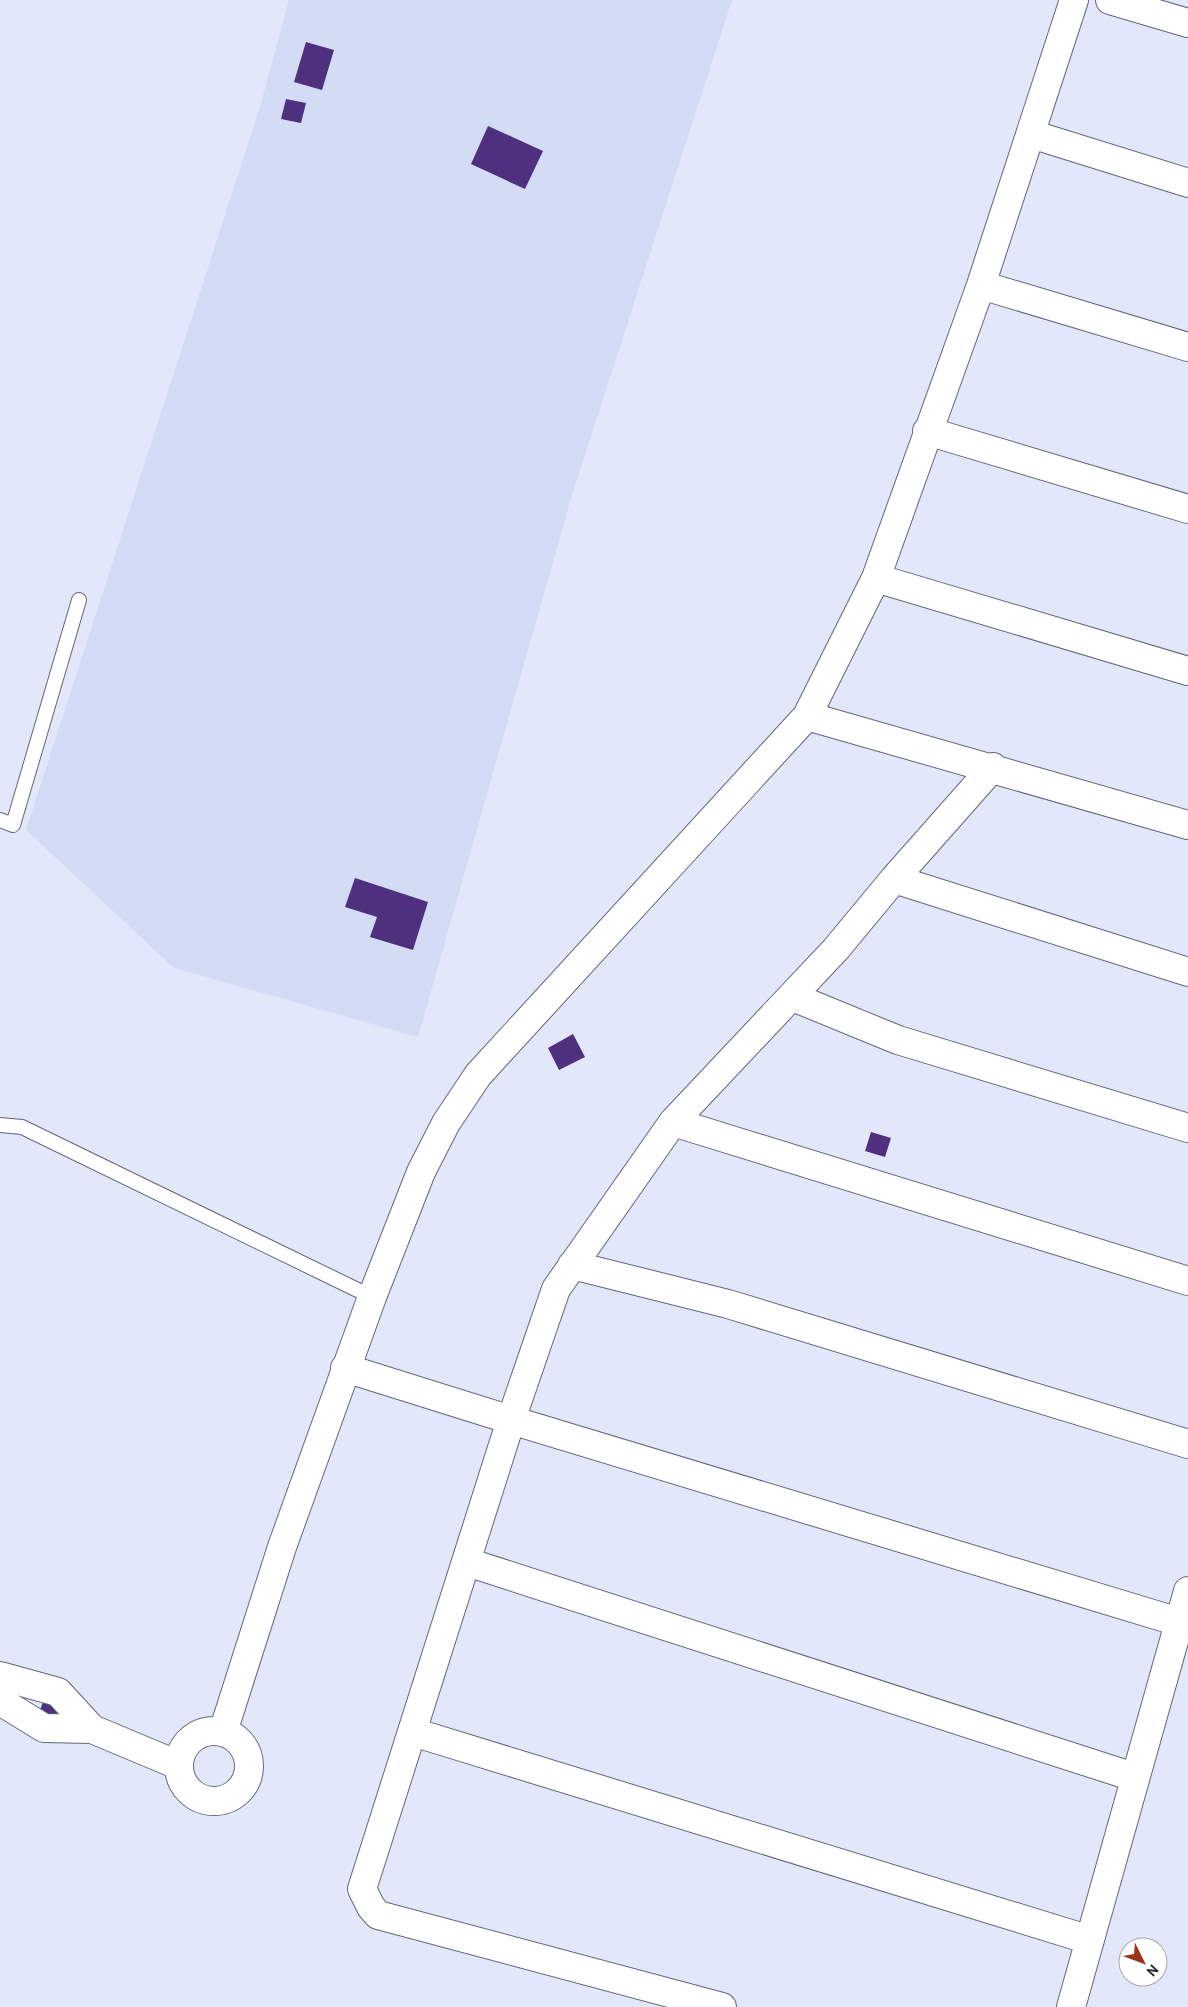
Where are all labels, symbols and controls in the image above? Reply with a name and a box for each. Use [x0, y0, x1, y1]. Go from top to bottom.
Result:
north arrow [1118, 1937, 1168, 1987]
text: N [1142, 1960, 1161, 1979]

